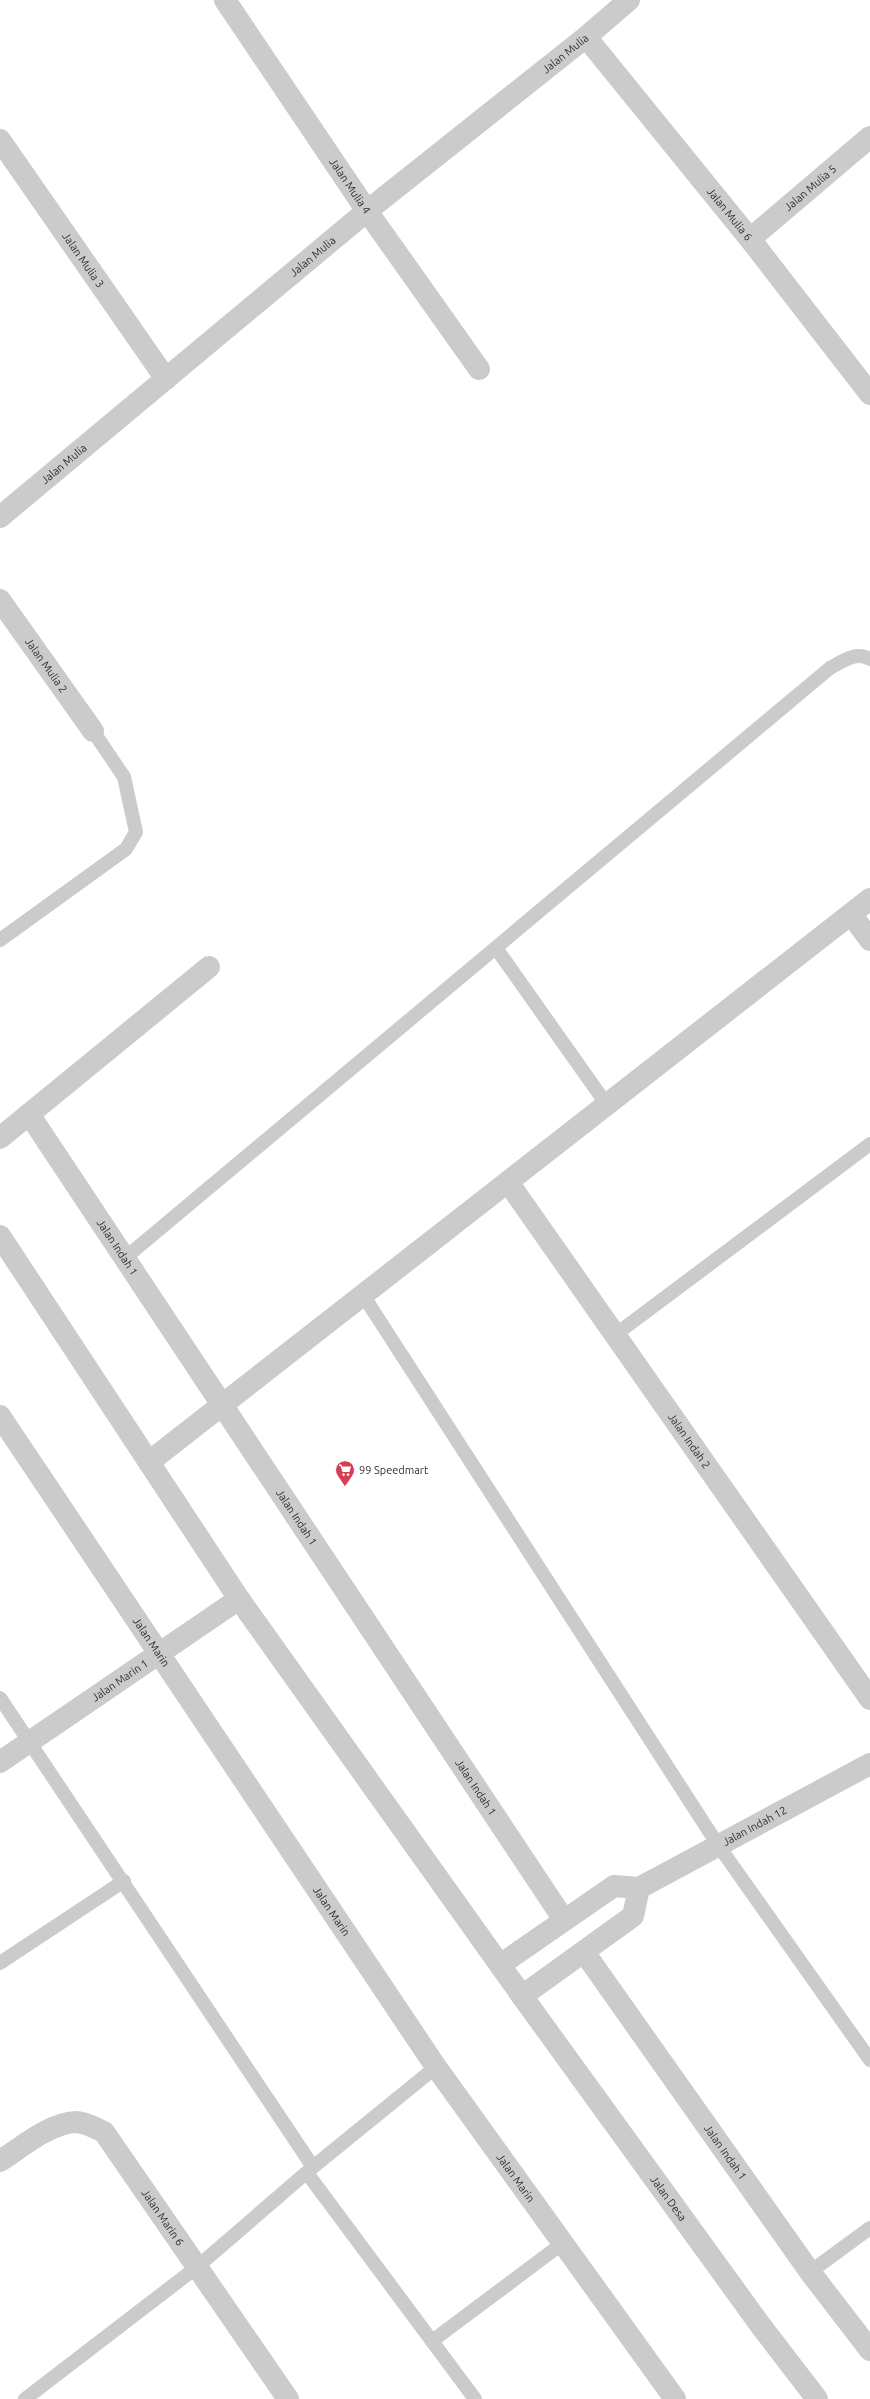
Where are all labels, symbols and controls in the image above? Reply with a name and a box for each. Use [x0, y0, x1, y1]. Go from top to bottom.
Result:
street label: Jalan Mulia [540, 32, 591, 75]
street label: Jalan Mulia 4 [327, 156, 373, 216]
street label: Jalan Mulia 5 [782, 162, 839, 213]
street label: Jalan Mulia 6 [705, 185, 755, 243]
street label: Jalan Mulia 3 [60, 230, 107, 290]
street label: Jalan Mulia [287, 234, 338, 279]
street label: Jalan Mulia [39, 441, 89, 486]
street label: Jalan Mulia 2 [23, 636, 70, 695]
street label: Jalan Indah 1 [95, 1217, 140, 1278]
street label: Jalan Indah 2 [666, 1411, 713, 1471]
supermarket icon: 99 Speedmart [334, 1459, 356, 1487]
place label: 99 Speedmart [359, 1464, 429, 1476]
street label: Jalan Indah 1 [274, 1487, 320, 1548]
street label: Jalan Marin [131, 1615, 172, 1669]
street label: Jalan Marin 1 [89, 1657, 150, 1704]
street label: Jalan Indah 1 [453, 1757, 499, 1817]
street label: Jalan Indah 12 [721, 1804, 789, 1848]
street label: Jalan Marin [311, 1884, 352, 1938]
street label: Jalan Indah 1 [702, 2122, 749, 2182]
street label: Jalan Marin [494, 2151, 537, 2204]
street label: Jalan Desa [648, 2173, 689, 2223]
street label: Jalan Marin 6 [139, 2187, 186, 2248]

